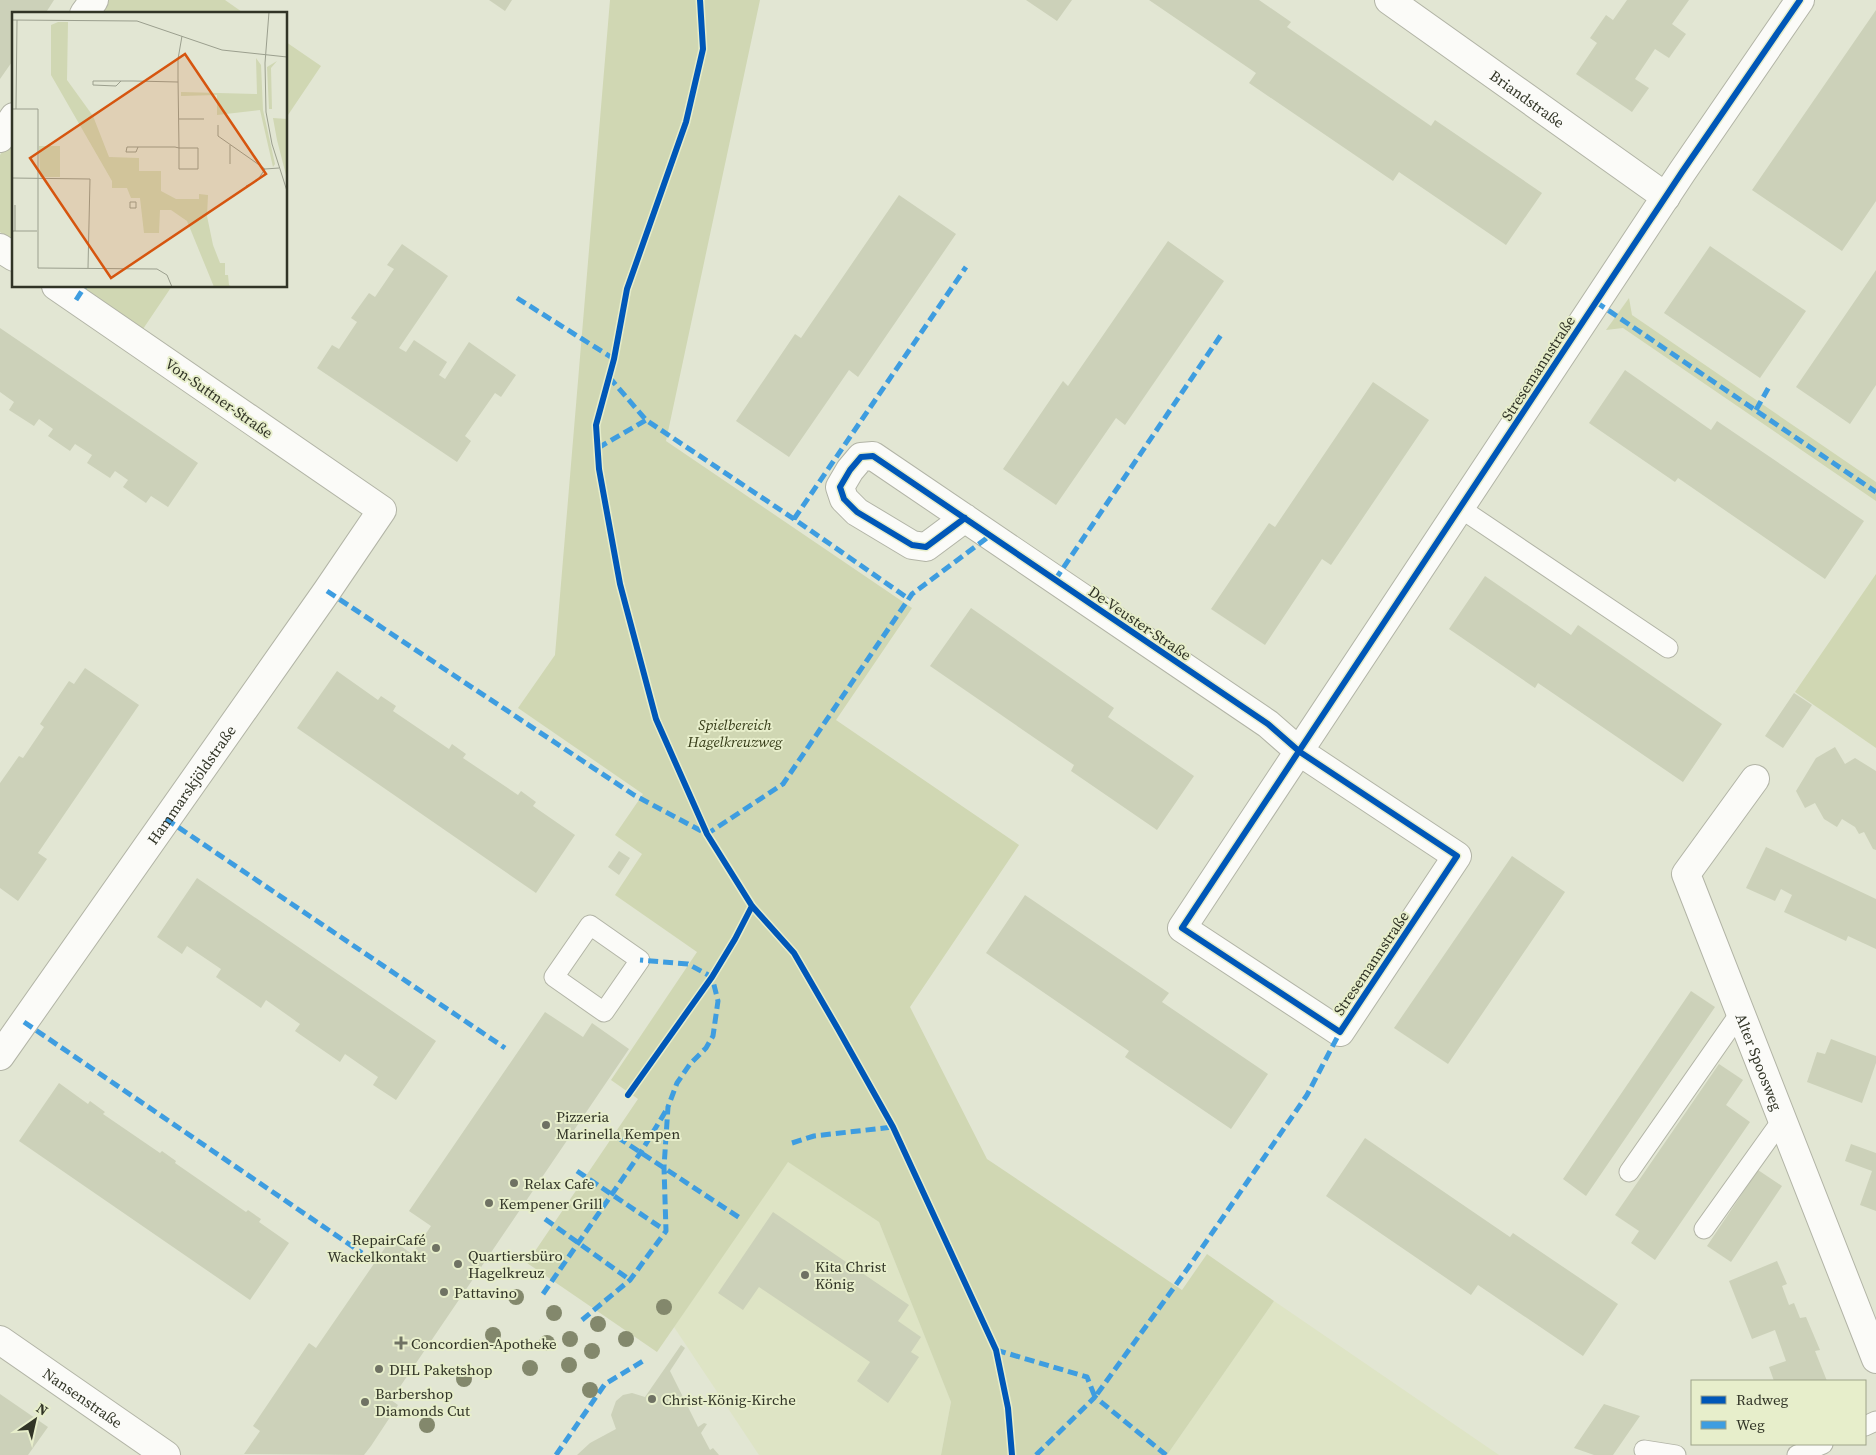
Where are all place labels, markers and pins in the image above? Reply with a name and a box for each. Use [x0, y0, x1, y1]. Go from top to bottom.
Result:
place label: Pizzeria Marinella Kempen [556, 1106, 680, 1144]
marker: Pizzeria Marinella Kempen [540, 1119, 552, 1131]
place label: Relax Cafe [524, 1173, 595, 1194]
marker: Relax Cafe [508, 1177, 520, 1189]
place label: Kempener Grill [499, 1193, 603, 1214]
marker: Kempener Grill [483, 1197, 495, 1209]
place label: RepairCafé Wackelkontakt [327, 1229, 426, 1267]
marker: RepairCafé Wackelkontakt [430, 1242, 442, 1254]
place label: Quartiersbüro Hagelkreuz [468, 1245, 563, 1283]
place label: Kita Christ König [815, 1256, 886, 1294]
marker: Quartiersbüro Hagelkreuz [452, 1258, 464, 1270]
marker: Kita Christ König [799, 1269, 811, 1281]
place label: Pattavino [454, 1282, 517, 1303]
marker: Pattavino [438, 1286, 450, 1298]
place label: Concordien-Apotheke [411, 1333, 557, 1354]
marker: Concordien-Apotheke [395, 1337, 407, 1349]
place label: DHL Paketshop [389, 1359, 493, 1380]
marker: DHL Paketshop [373, 1363, 385, 1375]
place label: Barbershop Diamonds Cut [375, 1383, 470, 1421]
place label: Christ-König-Kirche [662, 1389, 796, 1410]
marker: Christ-König-Kirche [646, 1393, 658, 1405]
marker: Barbershop Diamonds Cut [359, 1396, 371, 1408]

